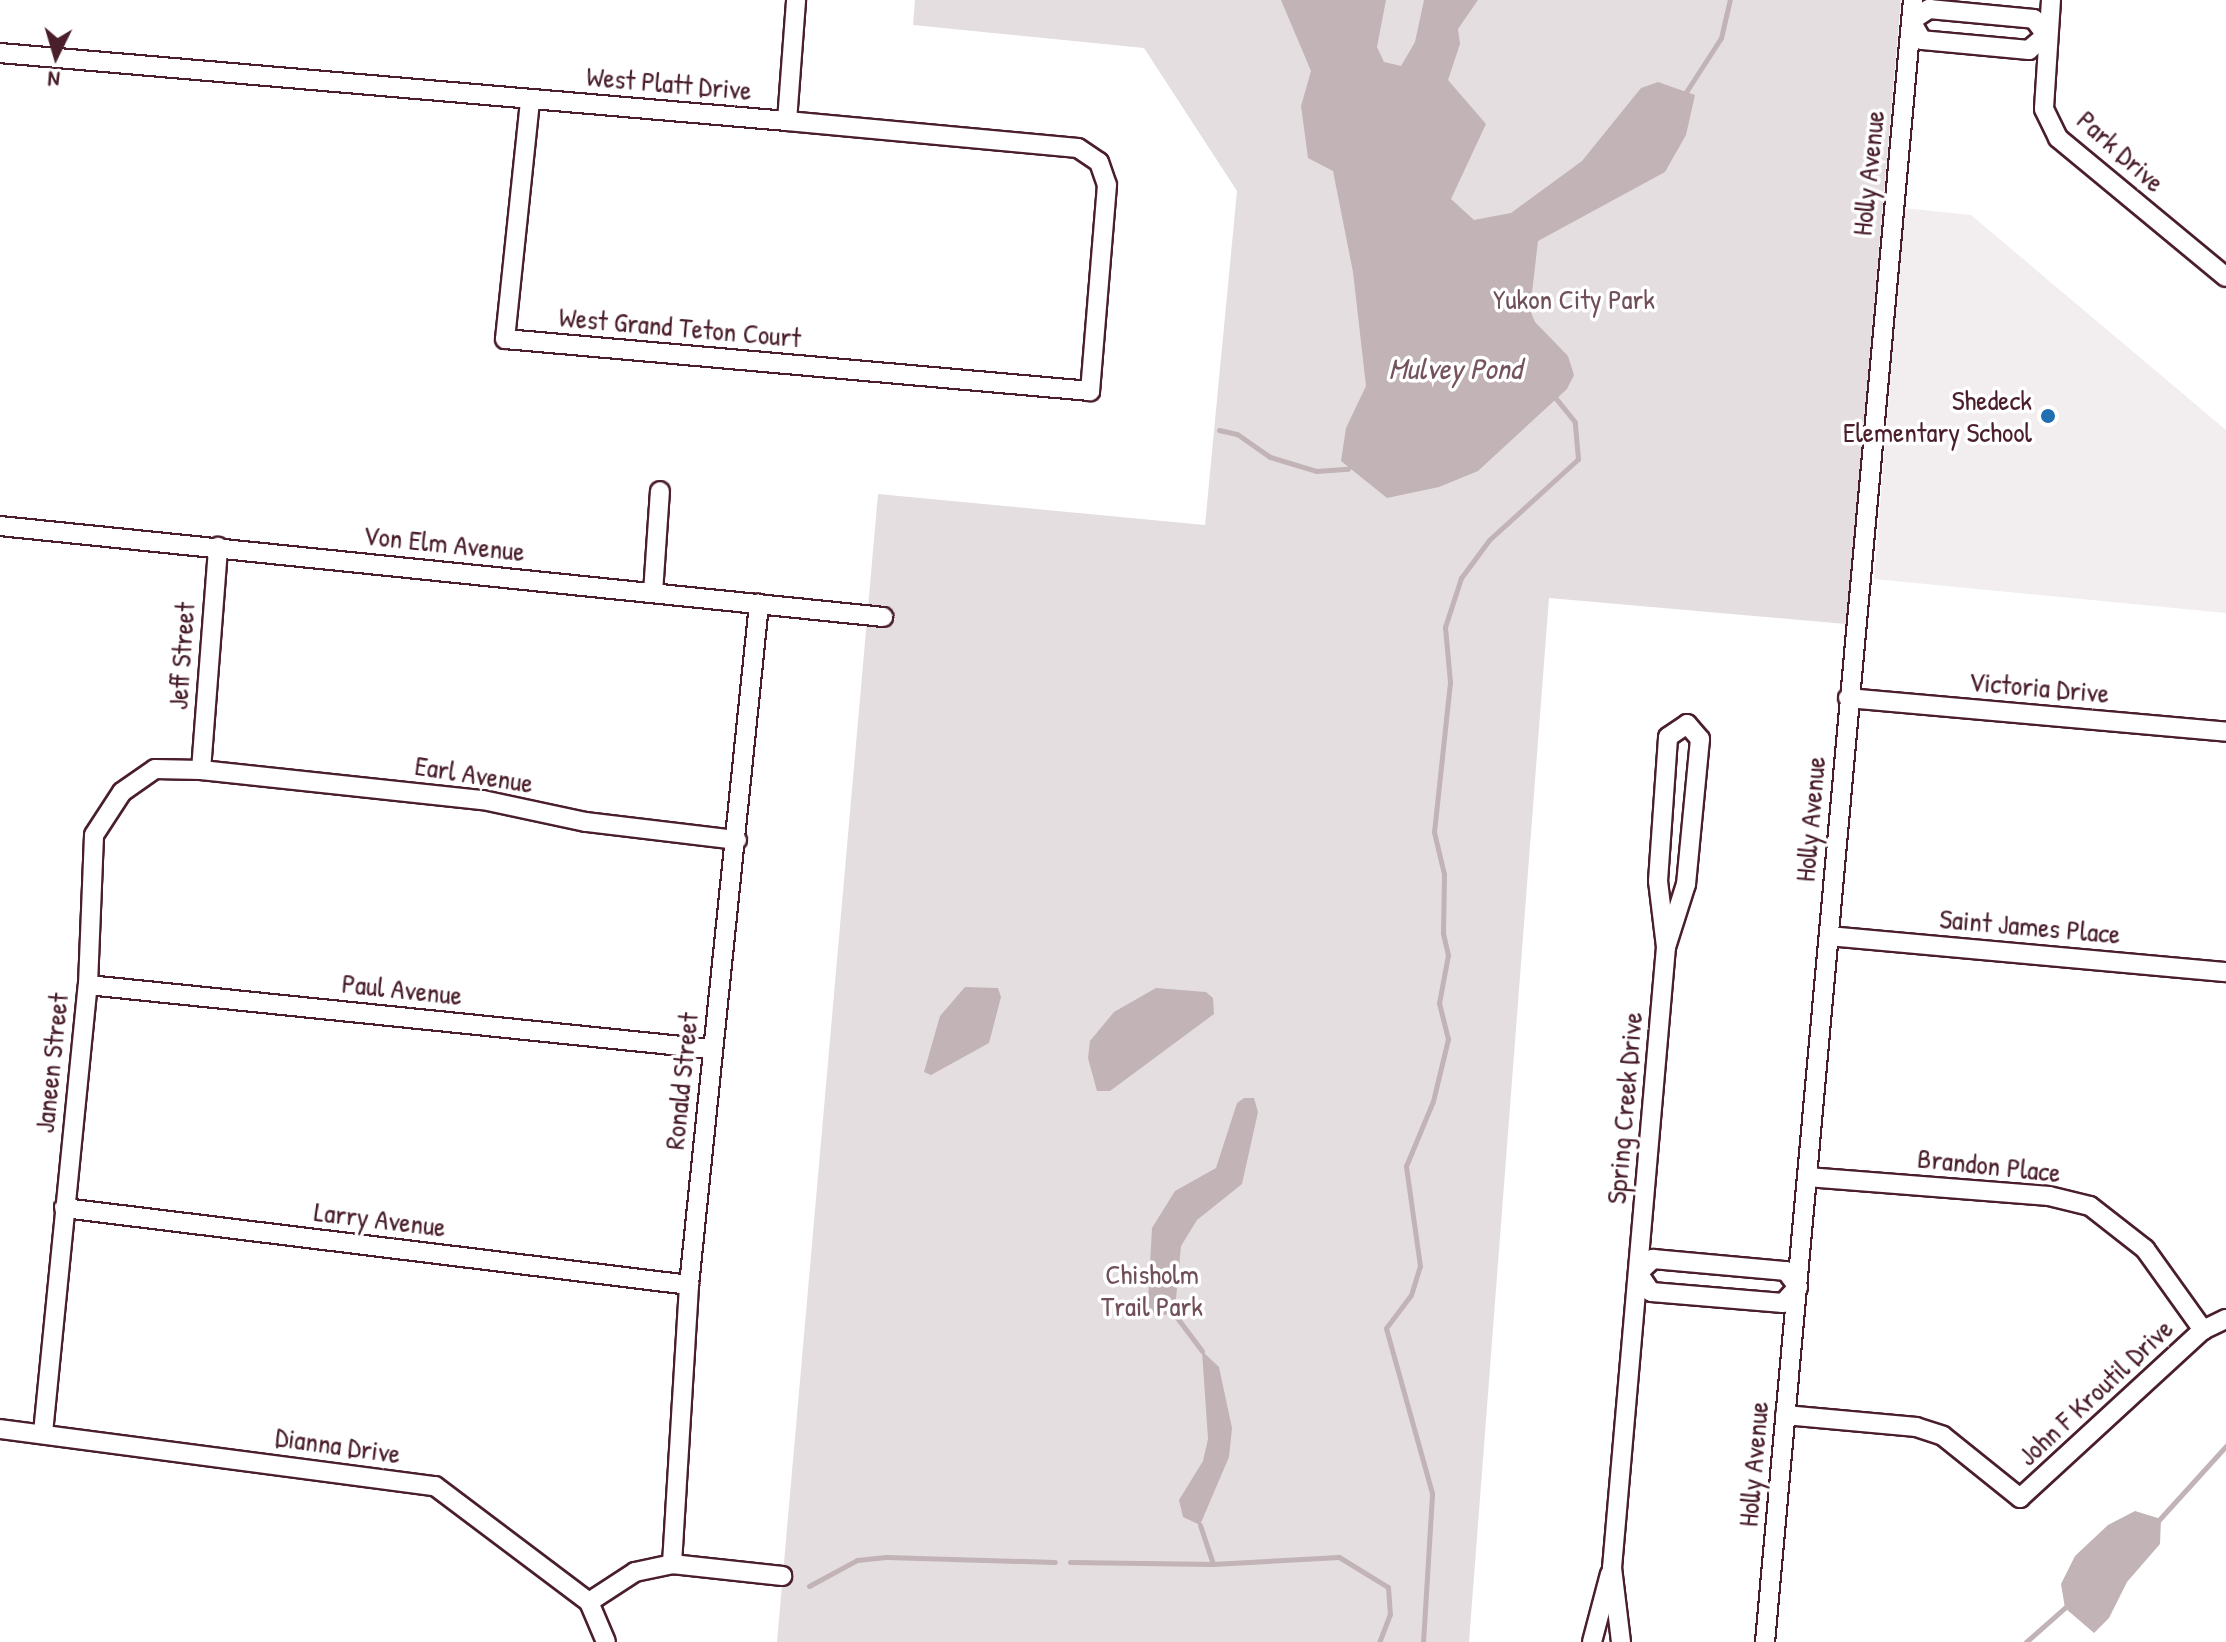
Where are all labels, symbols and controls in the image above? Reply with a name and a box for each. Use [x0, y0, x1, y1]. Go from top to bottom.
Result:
north arrow [16, 16, 96, 96]
street label: West Platt Drive [585, 59, 753, 107]
text: N [47, 64, 61, 95]
street label: Park Drive [2070, 103, 2172, 199]
street label: Holly Avenue [1845, 109, 1891, 237]
park label: Yukon City Park [1493, 282, 1655, 316]
street label: West Grand Teton Court [558, 300, 802, 354]
water label: Mulvey Pond [1388, 350, 1522, 386]
place label: Shedeck Elementary School [1843, 383, 2032, 449]
marker: Shedeck Elementary School [2039, 407, 2057, 425]
street label: Von Elm Avenue [361, 518, 527, 568]
street label: Jeff Street [160, 601, 202, 711]
street label: Victoria Drive [1967, 664, 2111, 710]
street label: Earl Avenue [413, 748, 535, 800]
street label: Holly Avenue [1788, 755, 1832, 883]
street label: Saint James Place [1938, 901, 2122, 951]
street label: Paul Avenue [340, 966, 464, 1012]
street label: Janeen Street [27, 991, 75, 1135]
street label: Ronald Street [657, 1011, 705, 1151]
street label: Spring Creek Drive [1599, 1011, 1649, 1205]
street label: Brandon Place [1916, 1141, 2062, 1189]
street label: Larry Avenue [312, 1194, 448, 1244]
park label: Chisholm Trail Park [1101, 1257, 1203, 1323]
street label: John F Kroutil Drive [2010, 1312, 2180, 1472]
street label: Holly Avenue [1731, 1400, 1775, 1528]
street label: Dianna Drive [273, 1420, 403, 1470]

